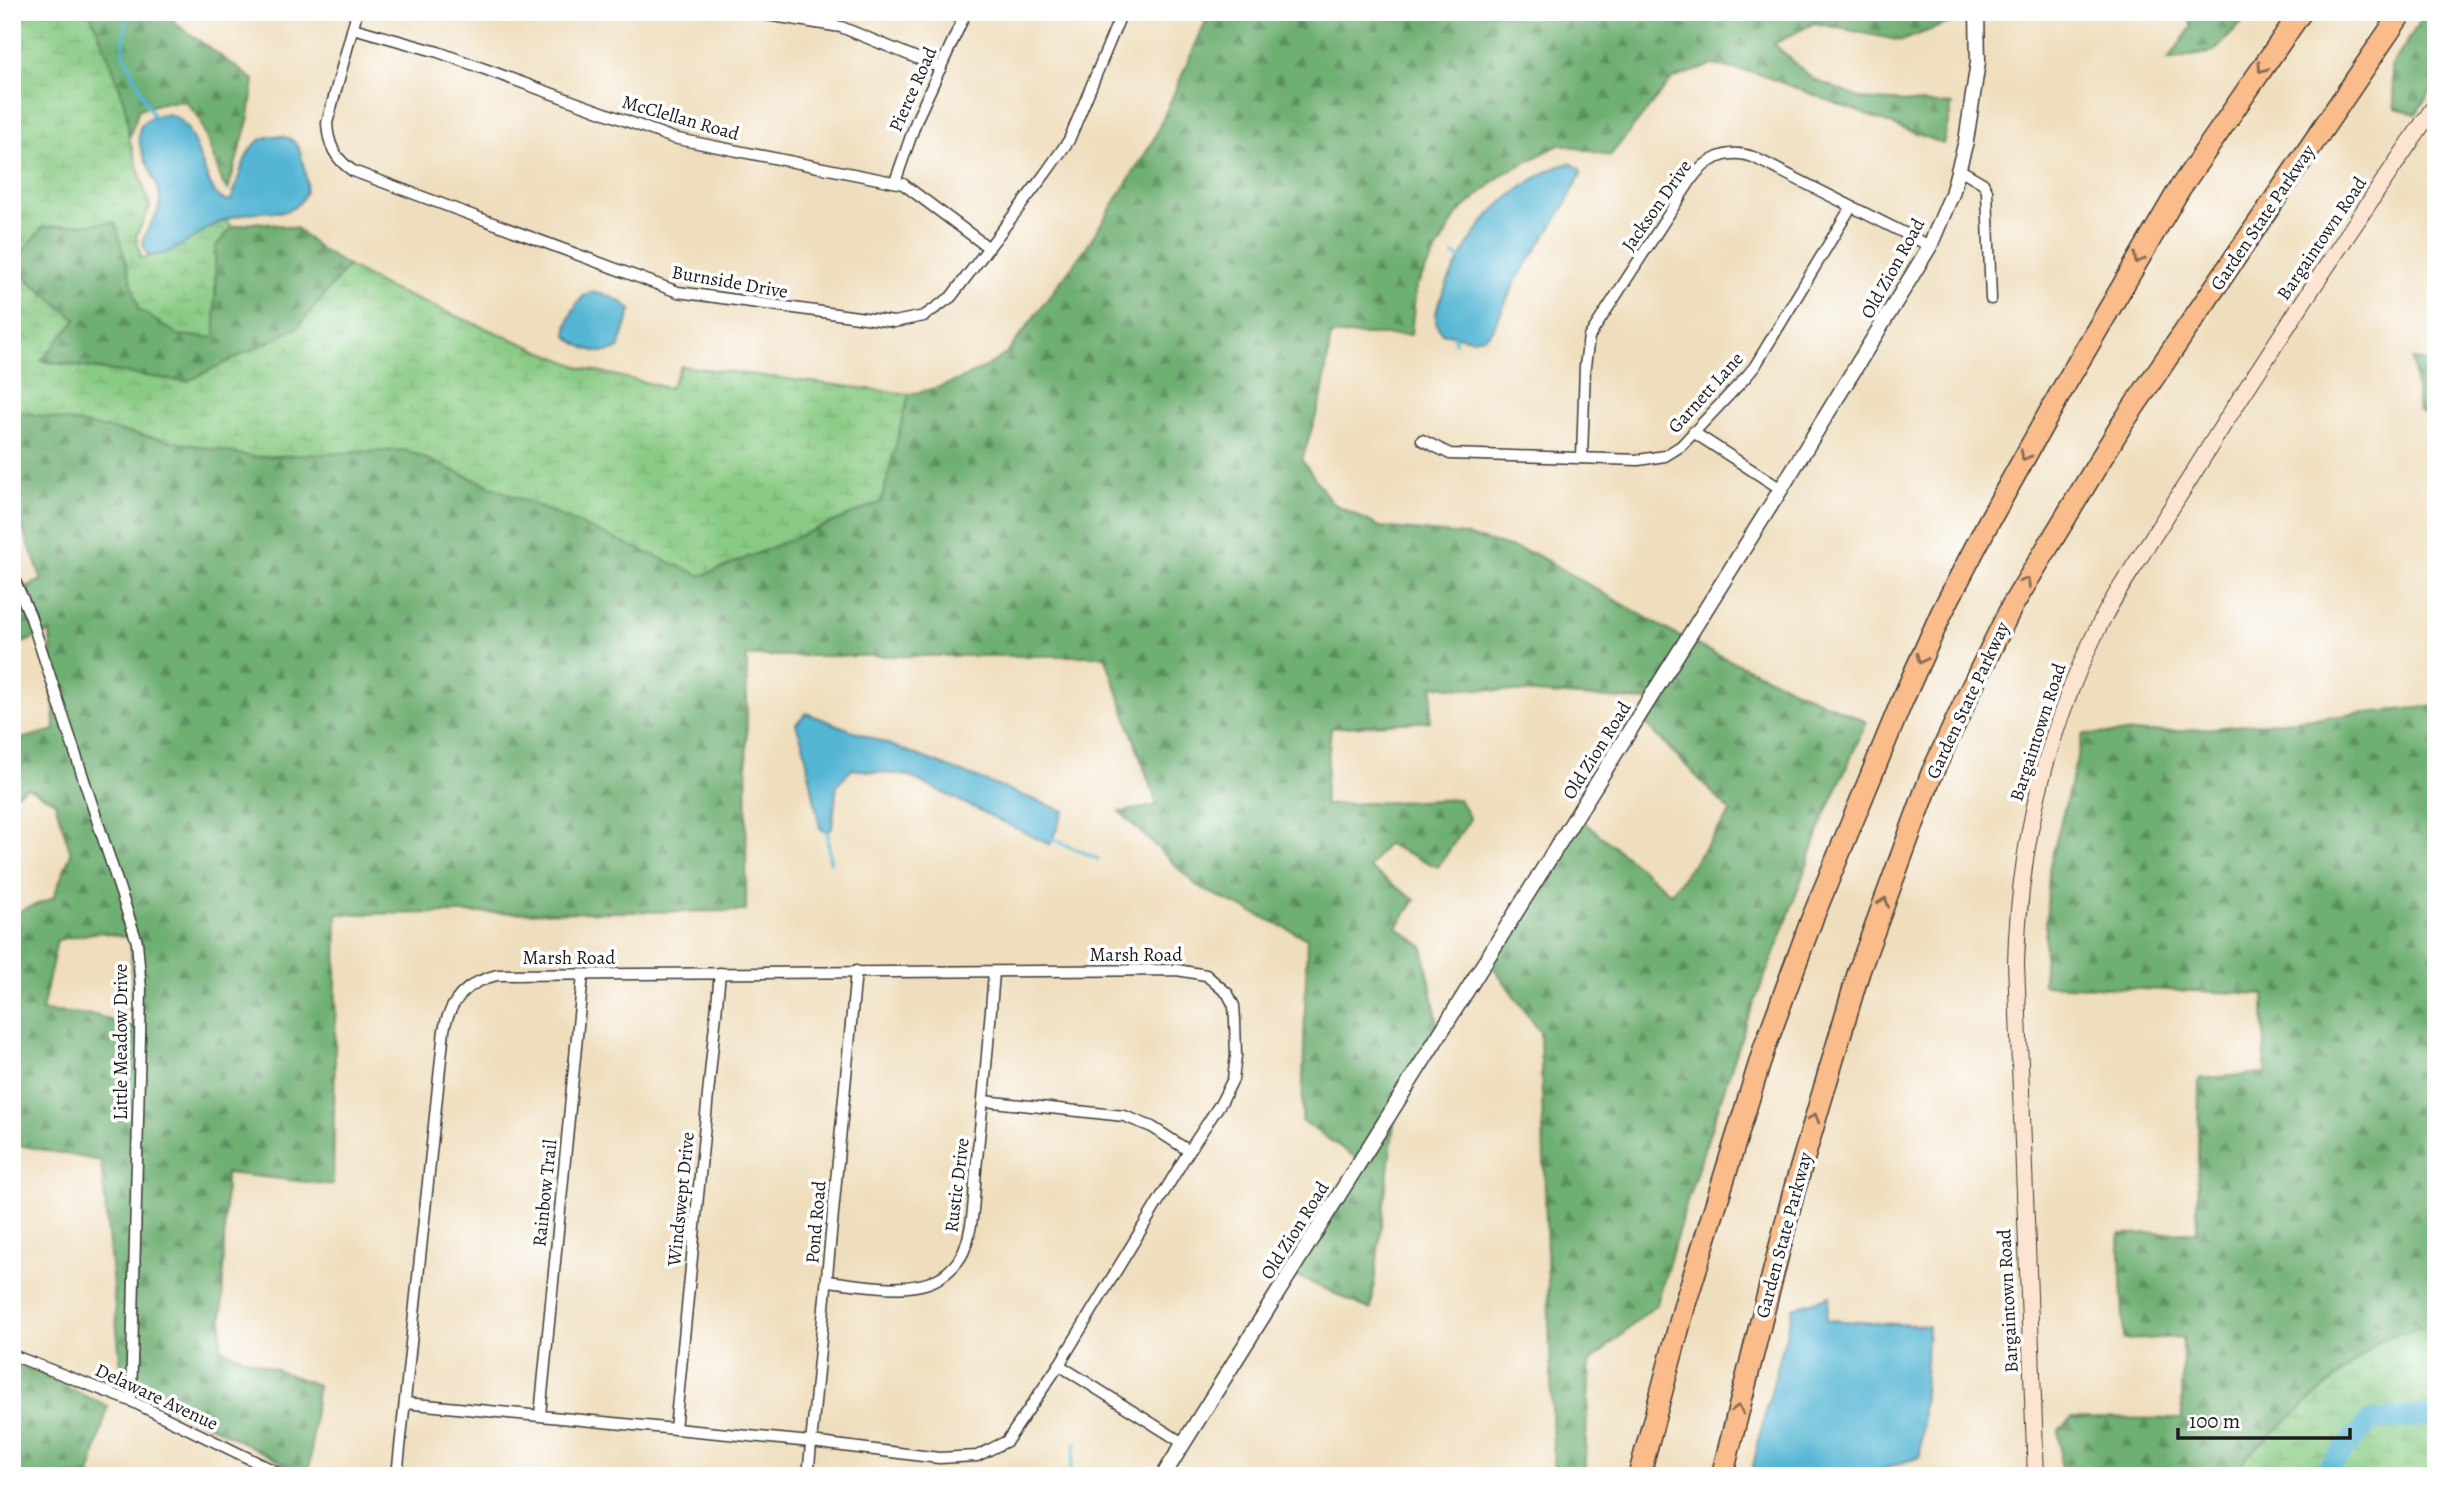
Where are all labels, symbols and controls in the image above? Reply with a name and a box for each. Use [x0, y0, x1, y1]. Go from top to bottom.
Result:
street label: Pierce Road [883, 42, 944, 136]
one-way arrow [2257, 61, 2270, 74]
street label: McClellan Road [619, 89, 743, 147]
street label: Garden State Parkway [2204, 139, 2322, 296]
street label: Jackson Drive [1616, 155, 1698, 256]
street label: Bargaintown Road [2271, 171, 2373, 305]
street label: Old Zion Road [1855, 213, 1932, 323]
one-way arrow [2133, 252, 2146, 264]
street label: Burnside Drive [670, 259, 790, 305]
street label: Garnett Lane [1662, 346, 1749, 439]
one-way arrow [2020, 449, 2033, 462]
one-way arrow [2018, 577, 2031, 590]
street label: Garden State Parkway [1920, 617, 2016, 783]
one-way arrow [1915, 651, 1929, 664]
street label: Bargaintown Road [2003, 659, 2073, 805]
street label: Old Zion Road [1556, 696, 1638, 805]
one-way arrow [1876, 896, 1890, 908]
street label: Marsh Road [1089, 942, 1183, 968]
street label: Marsh Road [522, 945, 616, 971]
street label: Little Meadow Drive [108, 964, 134, 1120]
one-way arrow [1806, 1112, 1821, 1124]
street label: Windswept Drive [661, 1131, 701, 1269]
street label: Rustic Drive [938, 1136, 976, 1234]
street label: Rainbow Trail [526, 1138, 564, 1248]
street label: Garden State Parkway [1749, 1149, 1819, 1321]
street label: Old Zion Road [1254, 1176, 1336, 1285]
street label: Pond Road [799, 1179, 833, 1265]
street label: Bargaintown Road [1991, 1228, 2025, 1373]
street label: Delaware Avenue [91, 1357, 222, 1437]
scale bar [2178, 1397, 2350, 1441]
one-way arrow [1730, 1404, 1744, 1416]
text: 100 m [2189, 1407, 2240, 1435]

